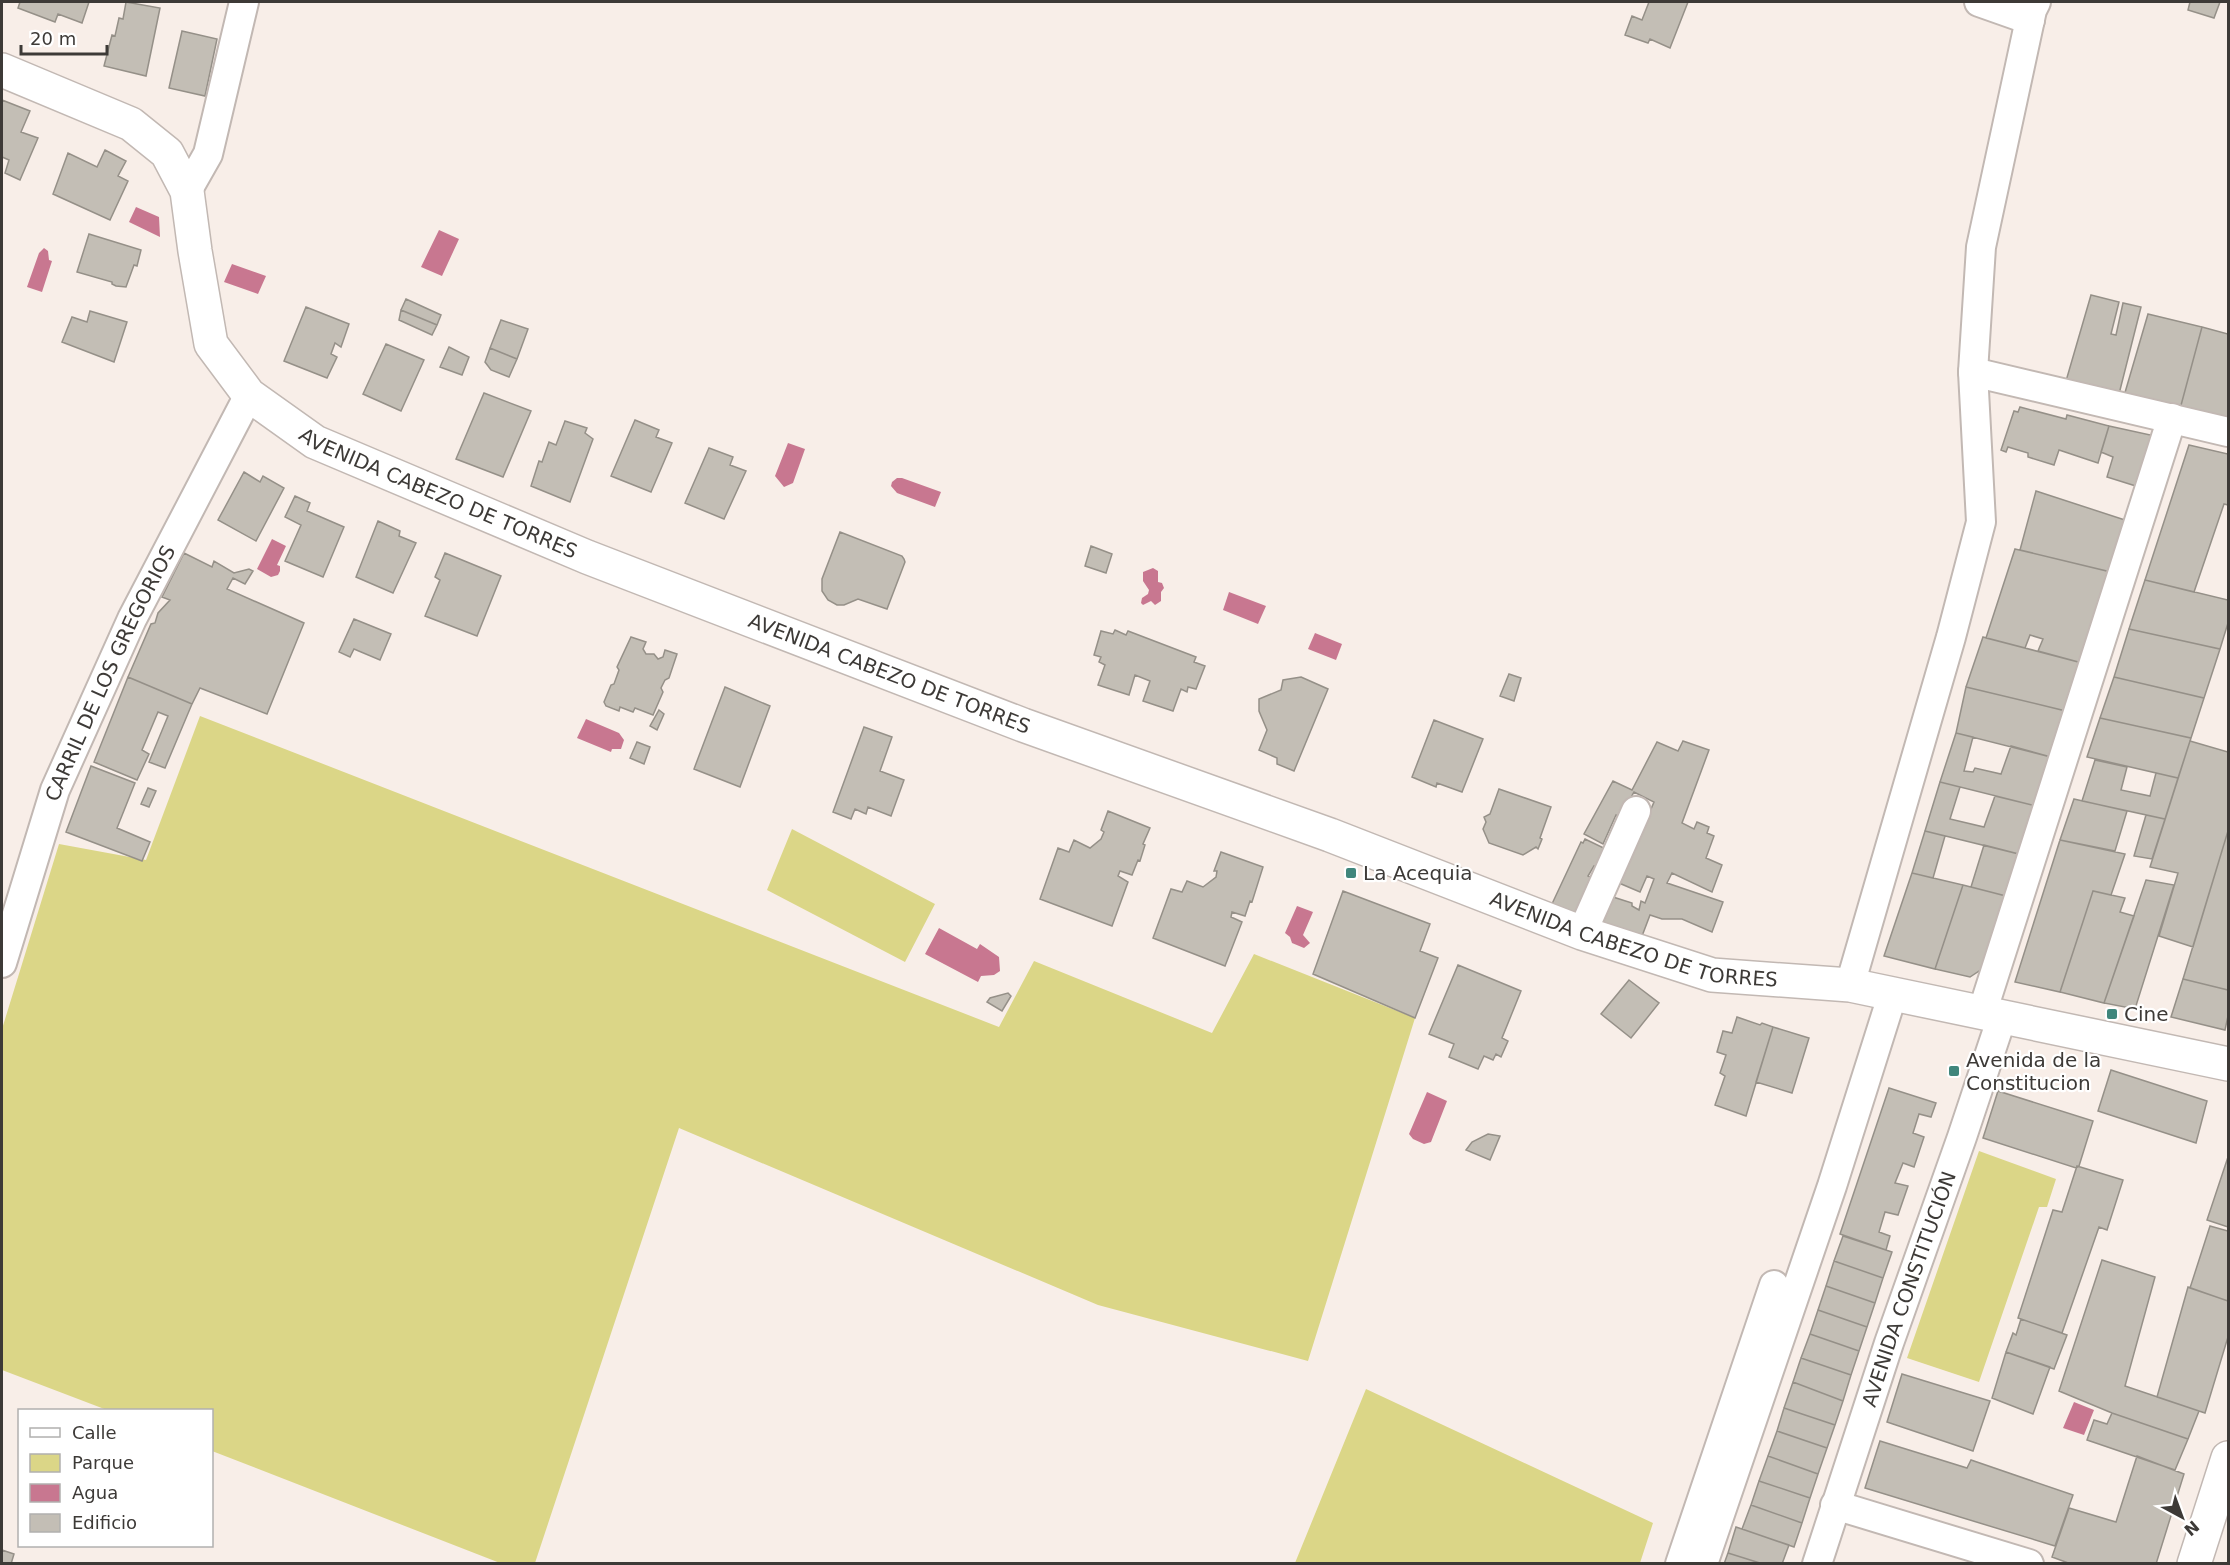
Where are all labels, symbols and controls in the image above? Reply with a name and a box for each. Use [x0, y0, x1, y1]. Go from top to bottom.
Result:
scale bar [21, 18, 106, 56]
text: 20 m [30, 28, 76, 49]
street label: AVENIDA CABEZO DE TORRES [295, 423, 581, 563]
street label: CARRIL DE LOS GREGORIOS [40, 541, 180, 804]
street label: AVENIDA CABEZO DE TORRES [745, 608, 1034, 739]
place label: La Acequia [1363, 861, 1473, 885]
marker: La Acequia [1344, 866, 1358, 880]
street label: AVENIDA CABEZO DE TORRES [1487, 886, 1779, 992]
place label: Cine [2124, 1002, 2169, 1026]
marker: Cine [2105, 1007, 2119, 1021]
place label: Avenida de la Constitucion [1966, 1048, 2101, 1095]
marker: Avenida de la Constitucion [1947, 1064, 1961, 1078]
street label: AVENIDA CONSTITUCIÓN [1857, 1168, 1961, 1410]
legend [18, 1409, 213, 1547]
text: Calle [72, 1422, 117, 1443]
text: Parque [72, 1452, 134, 1473]
text: Agua [72, 1482, 118, 1503]
north arrow [2152, 1487, 2212, 1547]
text: Edificio [72, 1512, 137, 1533]
text: N [2180, 1516, 2203, 1540]

